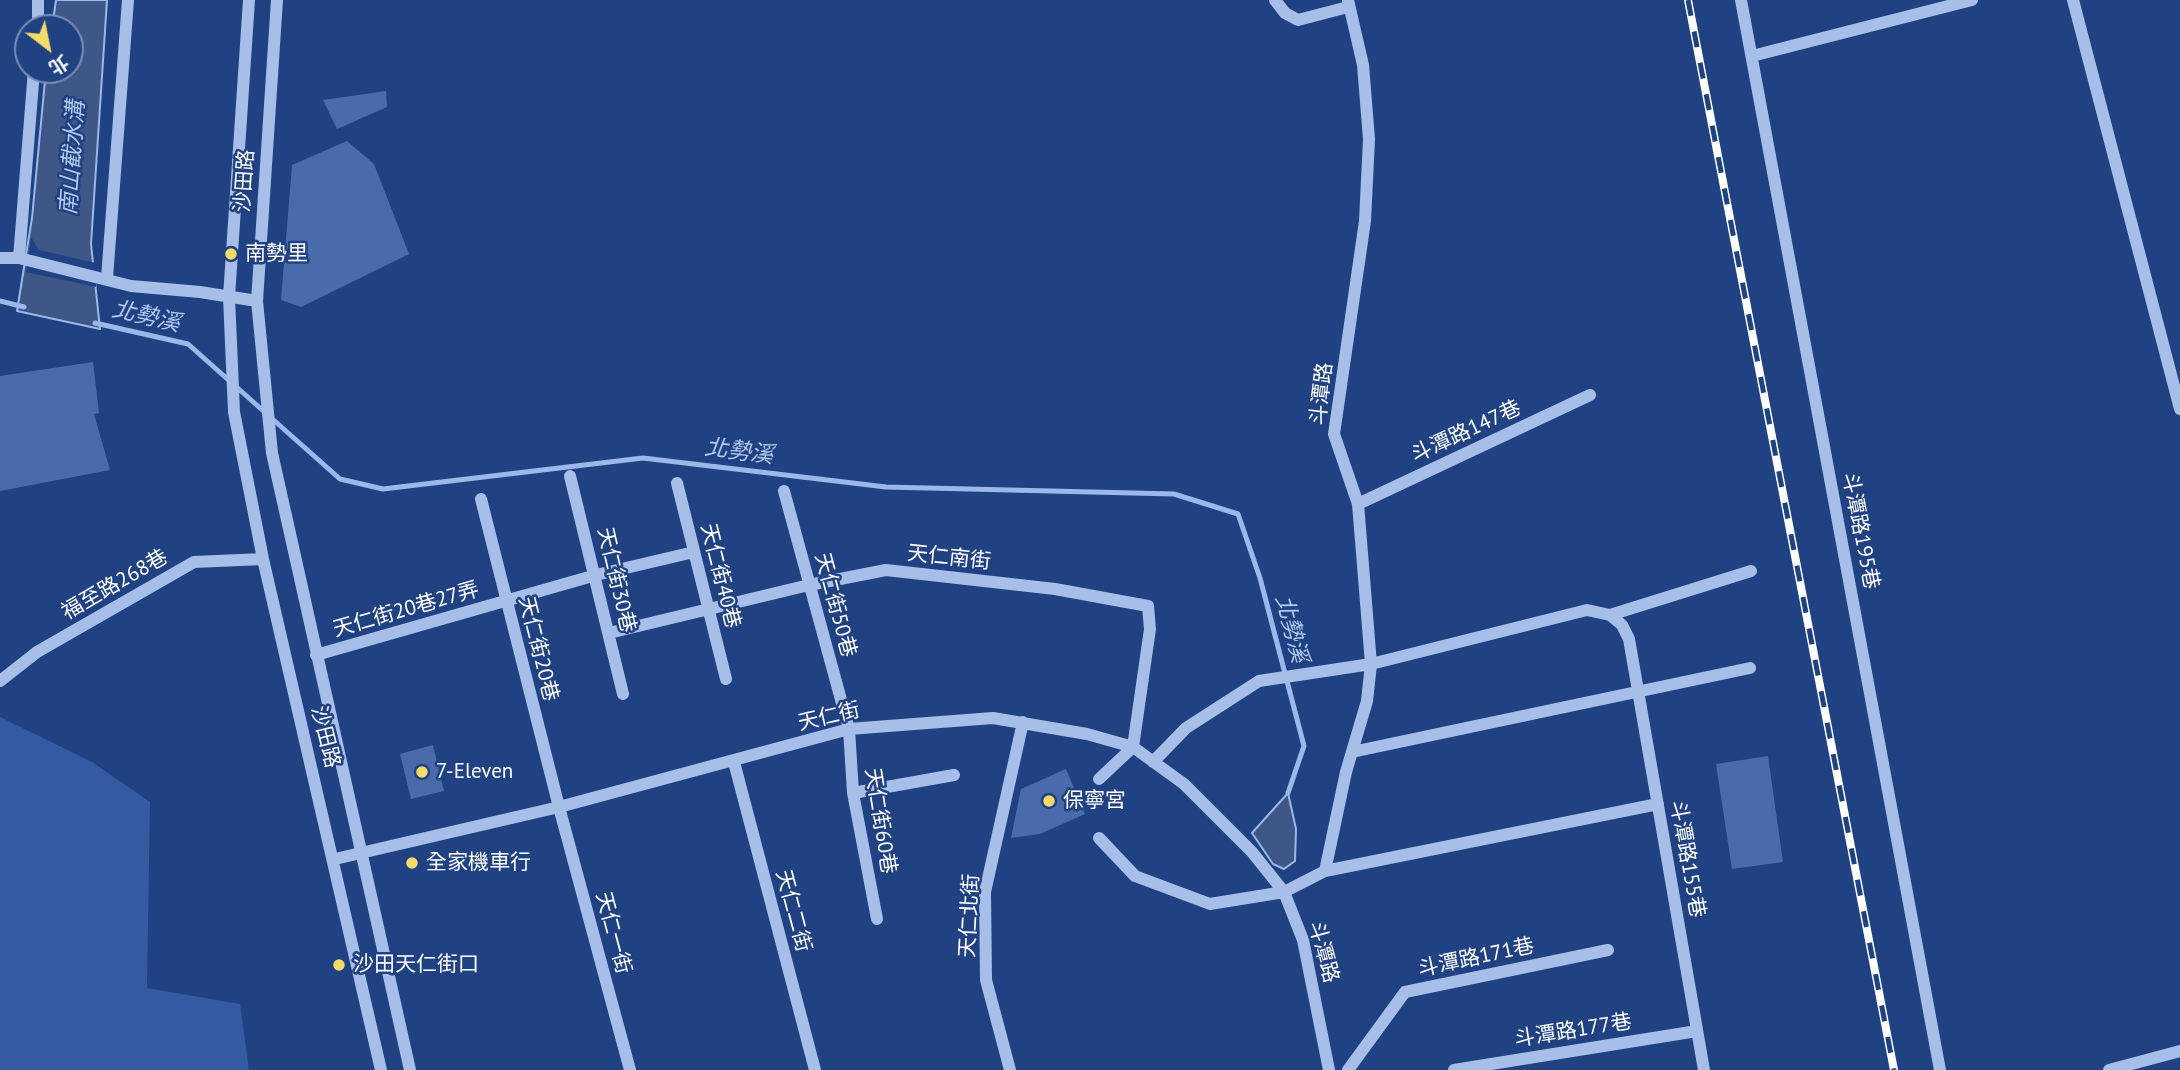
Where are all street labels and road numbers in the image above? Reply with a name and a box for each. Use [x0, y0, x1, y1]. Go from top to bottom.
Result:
street label: 沙田路 [230, 149, 260, 213]
street label: 斗潭路 [1306, 361, 1338, 427]
street label: 斗潭路147巷 [1407, 396, 1525, 468]
street label: 斗潭路195巷 [1836, 471, 1884, 591]
street label: 天仁街40巷 [695, 521, 745, 631]
street label: 天仁街30巷 [592, 525, 640, 635]
street label: 天仁南街 [906, 541, 992, 575]
street label: 福至路268巷 [57, 545, 173, 625]
street label: 天仁街50巷 [809, 550, 861, 660]
street label: 天仁街20巷27弄 [330, 577, 482, 643]
street label: 天仁街20巷 [513, 594, 563, 704]
street label: 天仁街 [795, 698, 863, 736]
street label: 沙田路 [305, 703, 345, 771]
street label: 天仁街60巷 [859, 766, 901, 876]
street label: 斗潭路155巷 [1664, 799, 1710, 919]
street label: 天仁二街 [770, 867, 816, 955]
street label: 天仁北街 [955, 873, 985, 959]
street label: 天仁一街 [590, 889, 636, 977]
street label: 斗潭路 [1303, 918, 1343, 986]
street label: 斗潭路171巷 [1416, 933, 1536, 983]
street label: 斗潭路177巷 [1513, 1009, 1633, 1053]

